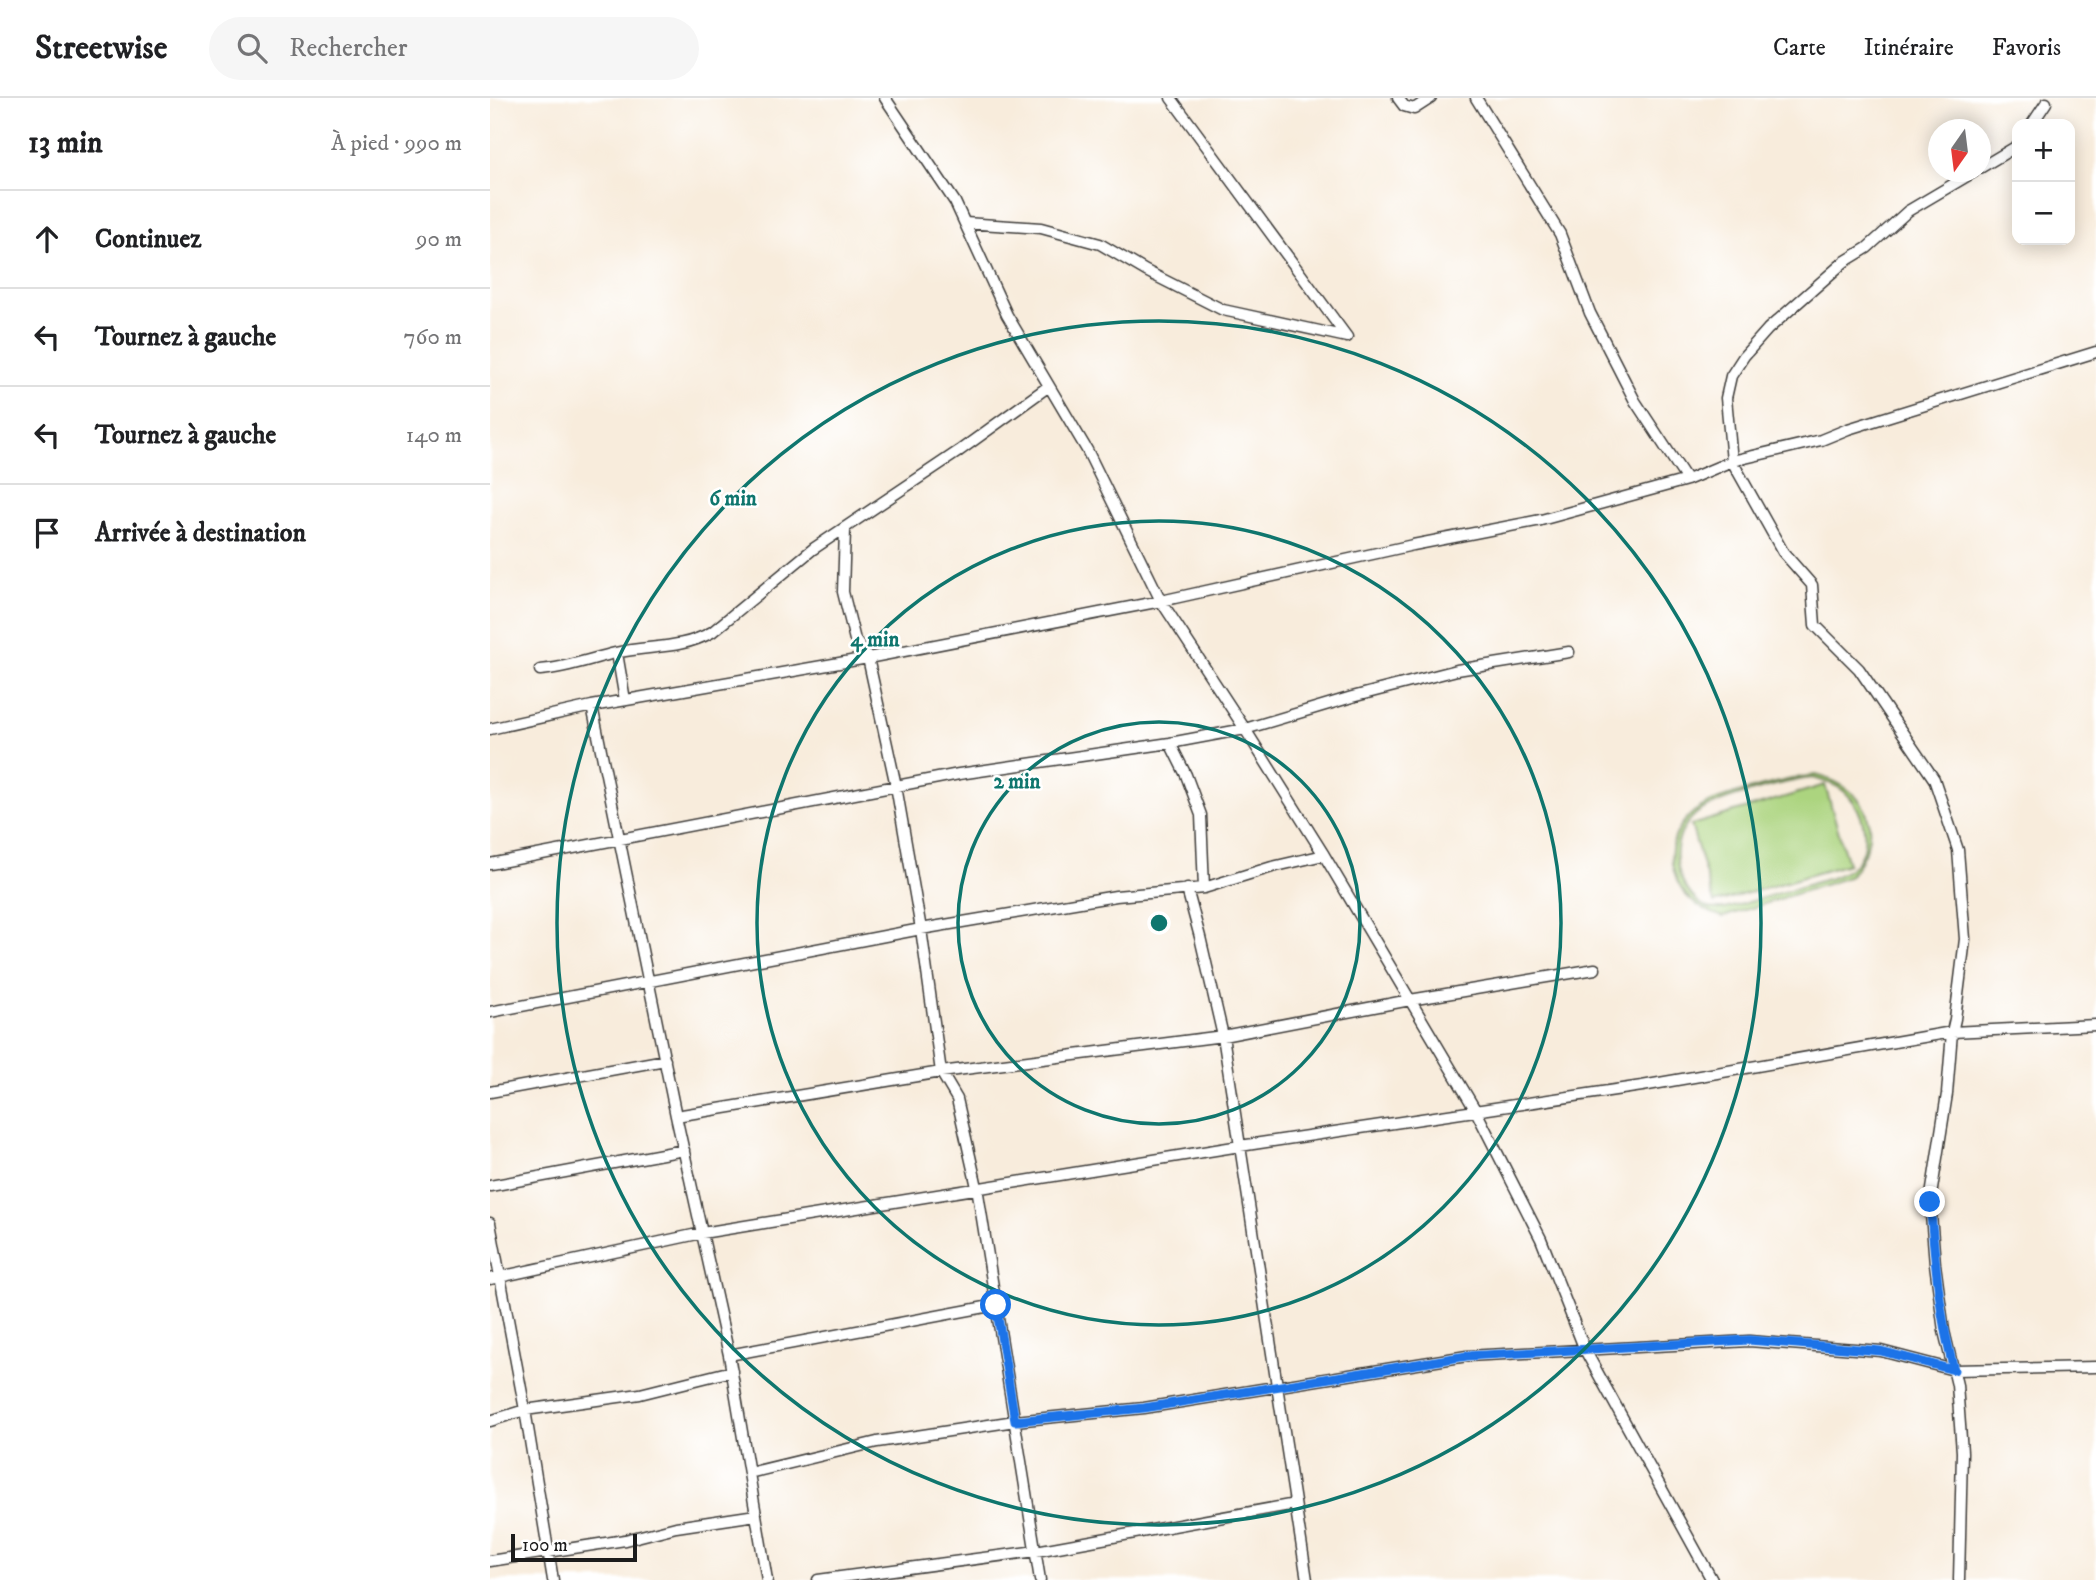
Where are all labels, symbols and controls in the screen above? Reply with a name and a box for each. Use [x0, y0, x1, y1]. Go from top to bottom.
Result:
search box [209, 17, 699, 80]
text: Streetwise [35, 28, 167, 69]
icon: search [233, 29, 271, 67]
text: Rechercher [289, 32, 408, 65]
text: Carte [1773, 33, 1826, 63]
text: Itinéraire [1864, 33, 1954, 63]
text: Favoris [1992, 33, 2061, 63]
north arrow [1928, 119, 1991, 182]
map controls [2012, 119, 2075, 245]
button: + [2012, 119, 2075, 182]
text: 13 min [28, 125, 103, 162]
text: À pied · 990 m [331, 129, 462, 158]
button: − [2012, 182, 2075, 245]
icon: ahead [28, 220, 66, 258]
text: Continuez [95, 223, 201, 256]
text: 90 m [416, 225, 462, 254]
icon: left [28, 318, 66, 356]
text: Tournez à gauche [95, 321, 276, 354]
text: 760 m [403, 323, 462, 352]
icon: left [28, 416, 66, 454]
text: Tournez à gauche [95, 419, 276, 452]
text: 140 m [406, 421, 462, 450]
text: 6 min [709, 486, 758, 512]
icon: arrive [28, 514, 66, 552]
text: Arrivée à destination [95, 517, 306, 550]
text: 4 min [851, 627, 900, 653]
text: 2 min [994, 769, 1042, 795]
centre of rings [1147, 911, 1171, 935]
route end [1914, 1186, 1945, 1217]
route start [980, 1289, 1011, 1320]
scale bar [511, 1531, 637, 1563]
text: 100 m [522, 1534, 568, 1557]

